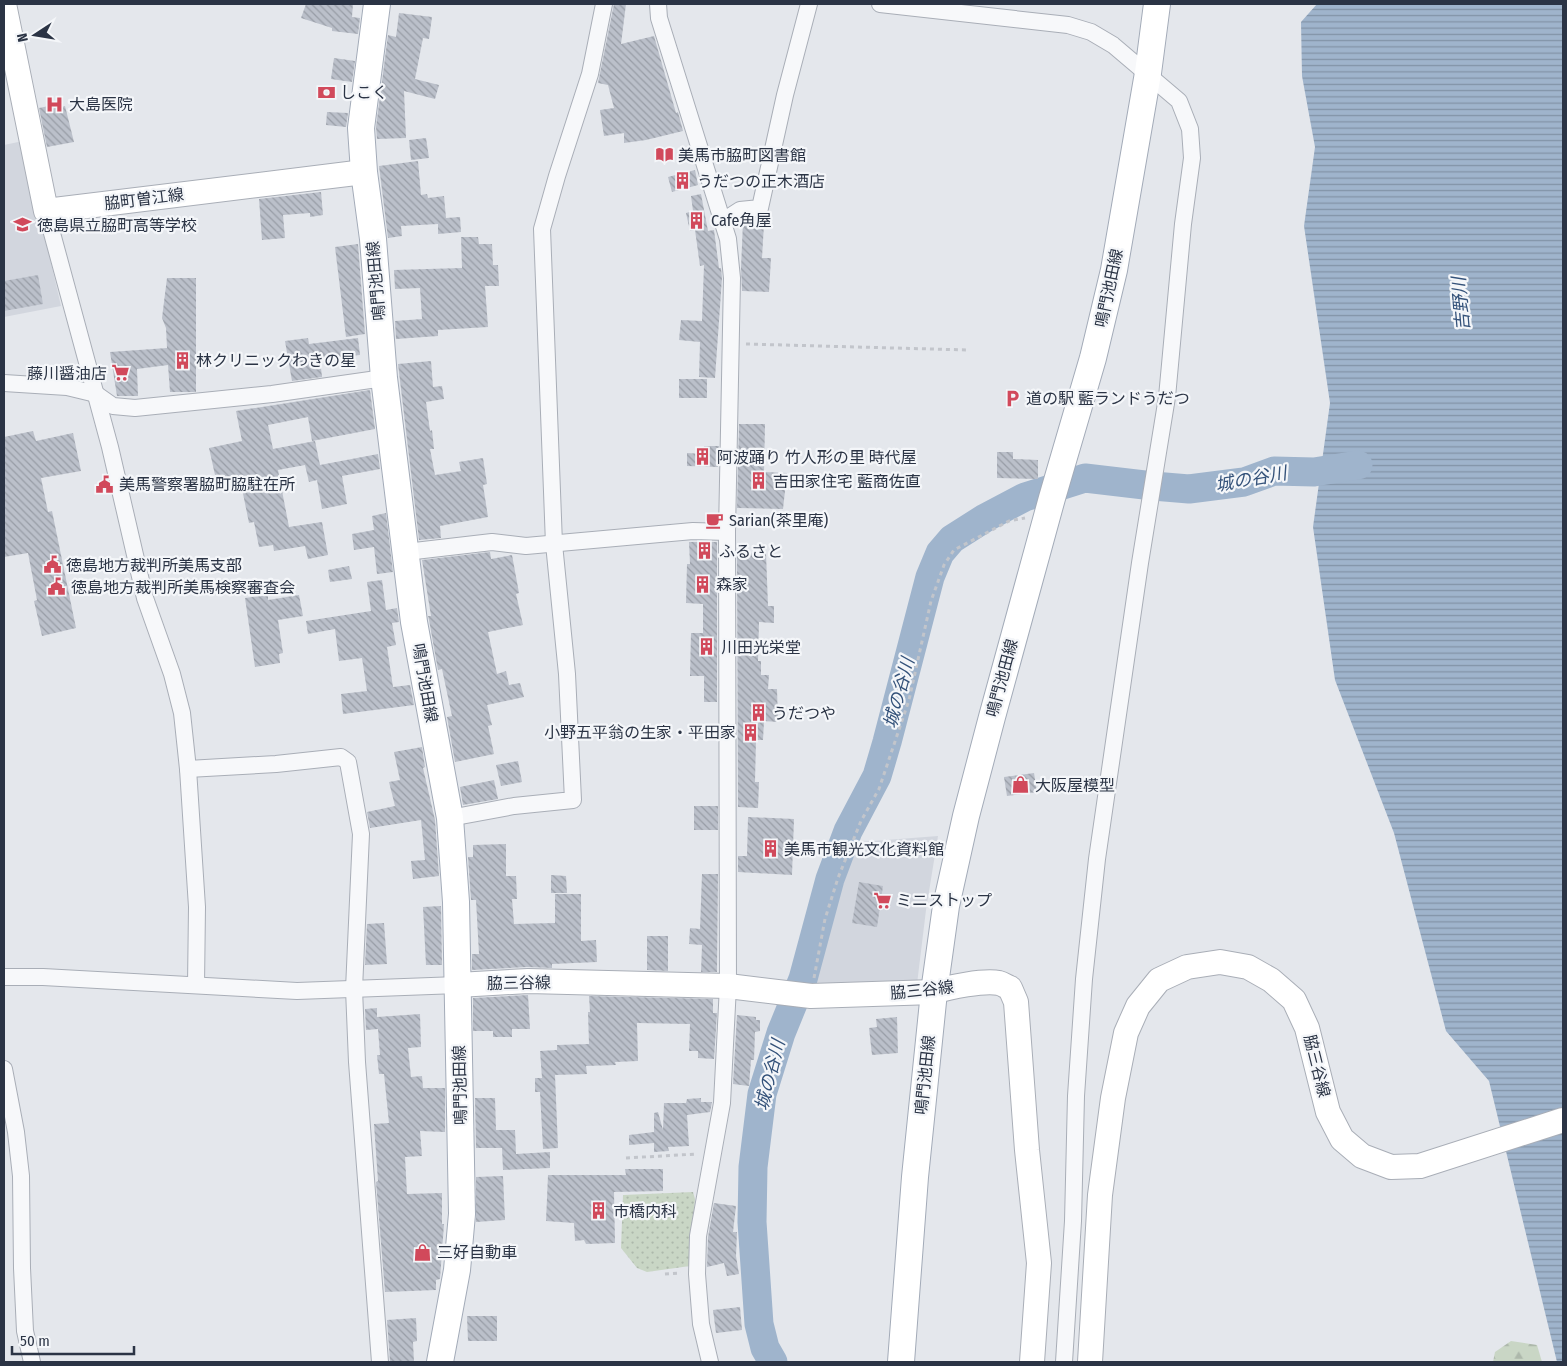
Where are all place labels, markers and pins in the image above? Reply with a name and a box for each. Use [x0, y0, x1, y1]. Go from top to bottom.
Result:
bank icon: しこく [316, 82, 336, 102]
place label: しこく [340, 83, 388, 102]
hospital icon: 大島医院 [45, 94, 65, 114]
place label: 大島医院 [69, 95, 133, 114]
library icon: 美馬市脇町図書館 [654, 145, 674, 165]
place label: 美馬市脇町図書館 [678, 146, 806, 165]
building icon: うだつの正木酒店 [673, 171, 693, 191]
place label: うだつの正木酒店 [697, 172, 825, 191]
building icon: Cafe角屋 [687, 210, 707, 230]
place label: Cafe角屋 [711, 211, 771, 230]
school or university icon: 徳島県立脇町高等学校 [13, 215, 33, 235]
place label: 徳島県立脇町高等学校 [37, 216, 197, 235]
building icon: 林クリニックわきの星 [172, 350, 192, 370]
place label: 林クリニックわきの星 [196, 351, 356, 370]
supermarket icon: 藤川醤油店 [111, 363, 131, 383]
place label: 藤川醤油店 [27, 364, 107, 383]
parking icon: 道の駅 藍ランドうだつ [1002, 388, 1022, 408]
place label: 道の駅 藍ランドうだつ [1026, 389, 1190, 408]
building icon: 阿波踊り 竹人形の里 時代屋 [693, 447, 713, 467]
place label: 阿波踊り 竹人形の里 時代屋 [717, 448, 917, 467]
building icon: 吉田家住宅 藍商佐直 [749, 471, 769, 491]
place label: 吉田家住宅 藍商佐直 [773, 472, 921, 491]
public building icon: 美馬警察署脇町脇駐在所 [95, 474, 115, 494]
place label: 美馬警察署脇町脇駐在所 [119, 475, 295, 494]
cafe icon: Sarian(茶里庵) [705, 510, 725, 530]
place label: Sarian(茶里庵) [729, 511, 828, 530]
building icon: ふるさと [695, 541, 715, 561]
place label: ふるさと [719, 542, 783, 561]
public building icon: 徳島地方裁判所美馬支部 [42, 555, 62, 575]
place label: 徳島地方裁判所美馬支部 [66, 556, 242, 575]
building icon: 森家 [692, 574, 712, 594]
place label: 森家 [716, 575, 748, 594]
public building icon: 徳島地方裁判所美馬検察審査会 [47, 577, 67, 597]
place label: 徳島地方裁判所美馬検察審査会 [71, 578, 295, 597]
building icon: 川田光栄堂 [697, 637, 717, 657]
place label: 川田光栄堂 [721, 638, 801, 657]
building icon: うだつや [748, 703, 768, 723]
place label: うだつや [772, 704, 836, 723]
building icon: 小野五平翁の生家・平田家 [740, 722, 760, 742]
place label: 小野五平翁の生家・平田家 [544, 723, 736, 742]
shop icon: 大阪屋模型 [1011, 775, 1031, 795]
place label: 大阪屋模型 [1035, 776, 1115, 795]
building icon: 美馬市観光文化資料館 [760, 839, 780, 859]
place label: 美馬市観光文化資料館 [784, 840, 944, 859]
supermarket icon: ミニストップ [872, 890, 892, 910]
place label: ミニストップ [896, 891, 992, 910]
building icon: 市橋内科 [589, 1201, 609, 1221]
place label: 市橋内科 [613, 1202, 677, 1221]
shop icon: 三好自動車 [413, 1242, 433, 1262]
place label: 三好自動車 [437, 1243, 517, 1262]

